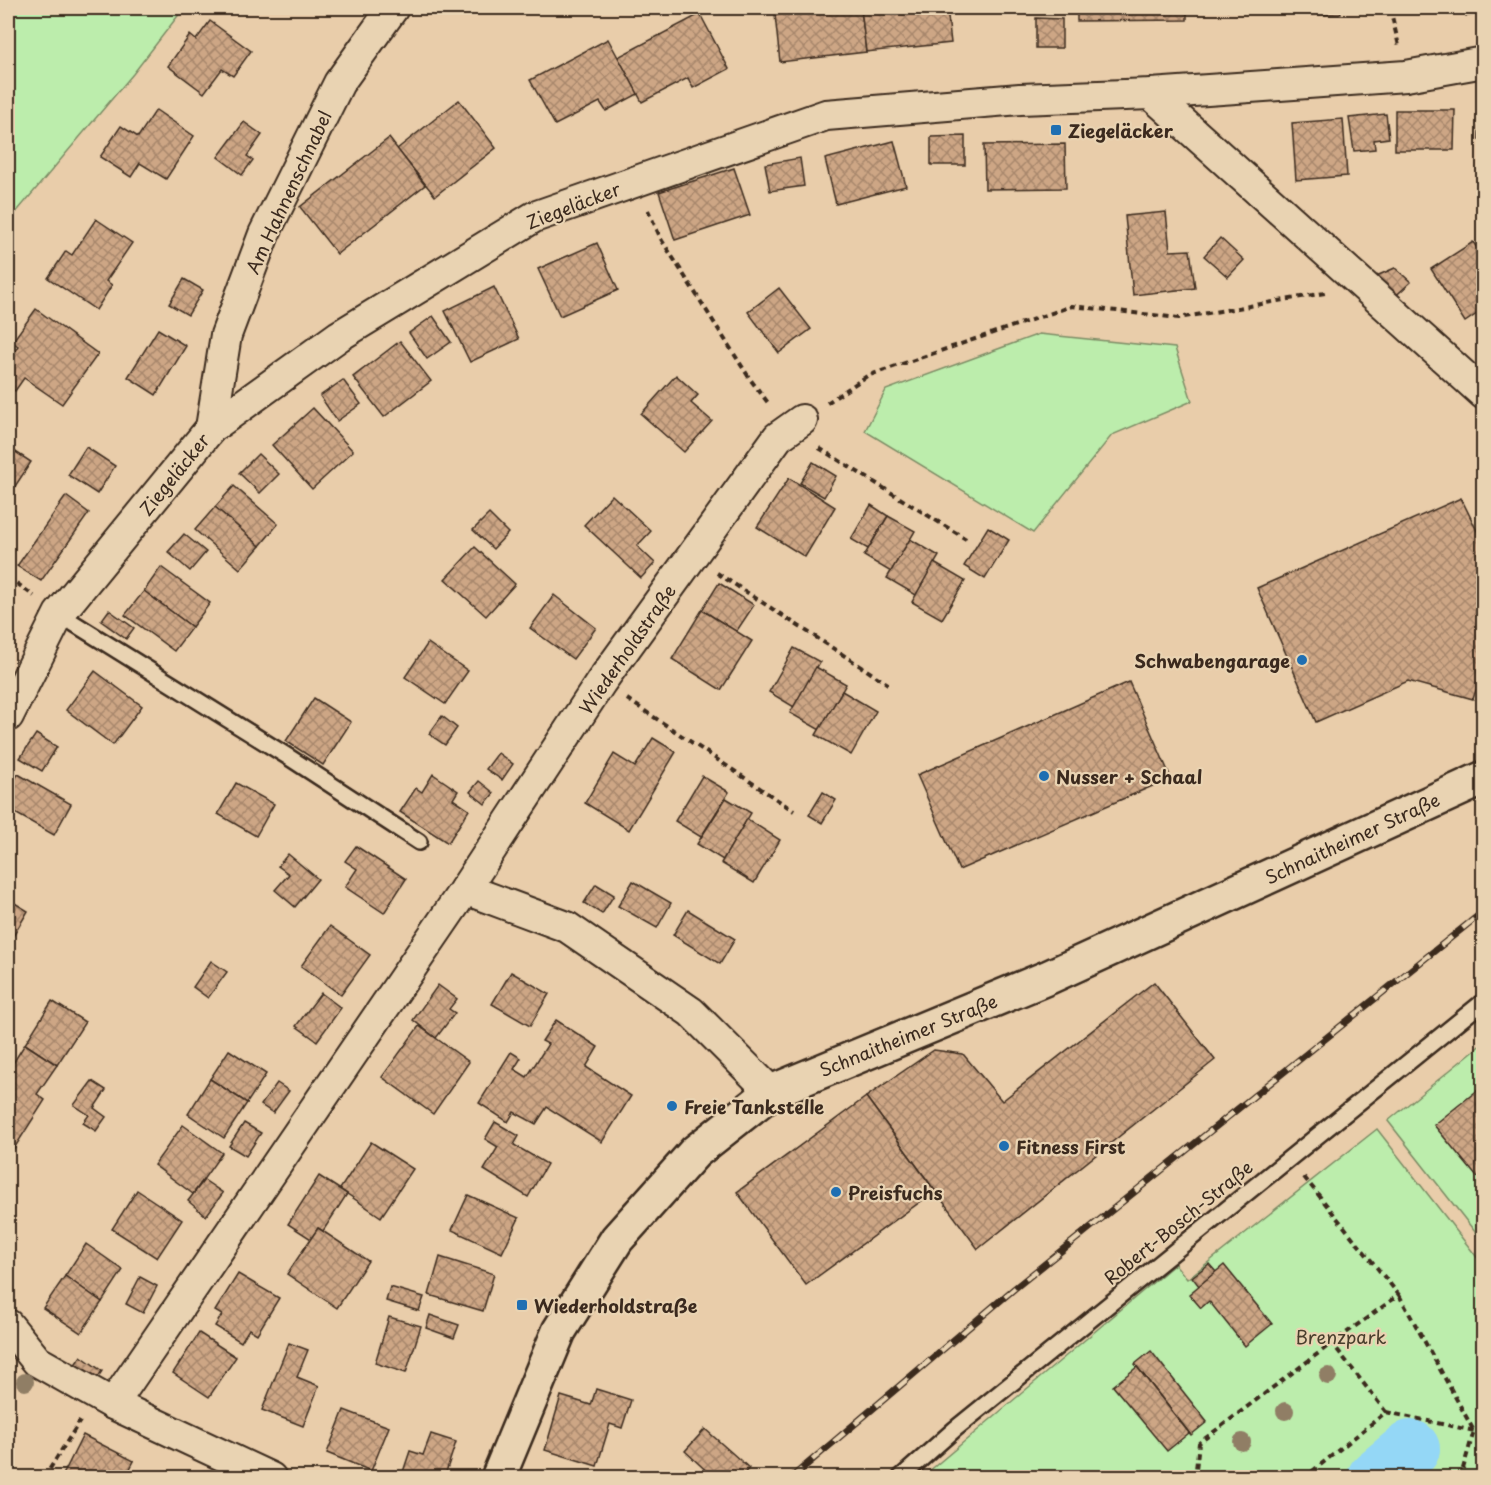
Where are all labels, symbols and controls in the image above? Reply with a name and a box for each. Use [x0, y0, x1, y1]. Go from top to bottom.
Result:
street label: Am Hahnenschnabel [238, 106, 338, 278]
place label: Ziegeläcker [1068, 117, 1174, 144]
marker: Ziegeläcker [1049, 123, 1063, 137]
street label: Ziegeläcker [522, 174, 625, 235]
street label: Ziegeläcker [132, 427, 216, 521]
street label: Wiederholdstraße [572, 579, 682, 719]
place label: Schwabengarage [1134, 647, 1290, 674]
marker: Schwabengarage [1295, 653, 1309, 667]
place label: Nusser + Schaal [1056, 763, 1202, 790]
marker: Nusser + Schaal [1037, 769, 1051, 783]
street label: Schnaitheimer Straße [1260, 786, 1444, 890]
street label: Schnaitheimer Straße [815, 987, 1001, 1083]
place label: Freie Tankstelle [684, 1093, 824, 1120]
marker: Freie Tankstelle [665, 1099, 679, 1113]
place label: Fitness First [1016, 1133, 1126, 1160]
marker: Fitness First [997, 1139, 1011, 1153]
street label: Robert-Bosch-Straße [1098, 1153, 1258, 1291]
place label: Preisfuchs [848, 1179, 943, 1206]
marker: Preisfuchs [829, 1185, 843, 1199]
place label: Wiederholdstraße [534, 1292, 698, 1319]
marker: Wiederholdstraße [515, 1298, 529, 1312]
park label: Brenzpark [1295, 1323, 1387, 1350]

